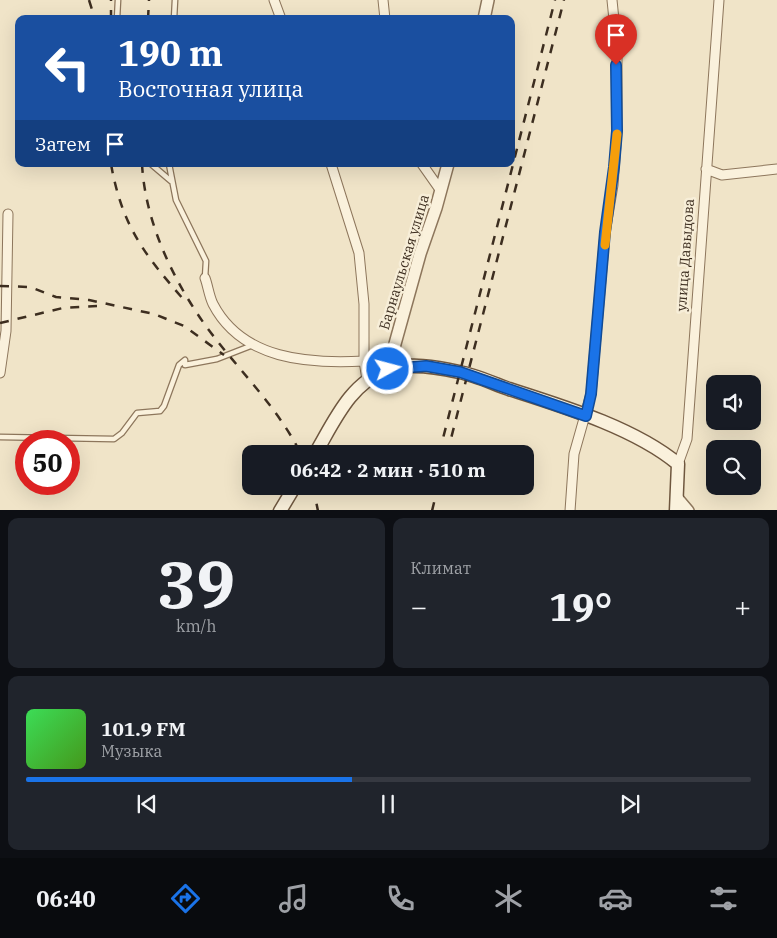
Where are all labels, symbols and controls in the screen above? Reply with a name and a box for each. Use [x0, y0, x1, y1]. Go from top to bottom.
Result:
pin [595, 14, 637, 65]
icon: arrive [602, 21, 630, 49]
text: 190 m [118, 30, 223, 76]
icon: left [35, 35, 100, 100]
text: Восточная улица [118, 74, 304, 103]
icon: arrive [101, 130, 129, 158]
text: Затем [35, 132, 91, 156]
street label: Барнаульская улица [375, 192, 433, 332]
street label: улица Давыдова [672, 198, 698, 312]
position arrow [361, 342, 413, 394]
map controls [706, 375, 761, 495]
button: sound [706, 375, 761, 430]
speed limit sign: 50 [15, 430, 80, 495]
button: search [706, 440, 761, 495]
text: 06:42 · 2 мин · 510 m [290, 458, 486, 482]
text: 39 [157, 541, 235, 626]
text: Климат [411, 558, 471, 578]
text: 19° [549, 582, 612, 631]
text: − [411, 588, 427, 625]
text: + [734, 588, 751, 625]
text: km/h [176, 616, 216, 636]
text: 101.9 FM [101, 717, 186, 741]
text: Музыка [101, 741, 162, 761]
icon: previous [133, 790, 161, 818]
icon: pause [374, 790, 402, 818]
icon: next [616, 790, 644, 818]
icon: directions [168, 881, 203, 916]
icon: music [276, 881, 311, 916]
icon: phone [383, 881, 418, 916]
icon: climate [491, 881, 526, 916]
icon: car [598, 881, 633, 916]
icon: filters [706, 881, 741, 916]
text: 06:40 [36, 884, 96, 913]

